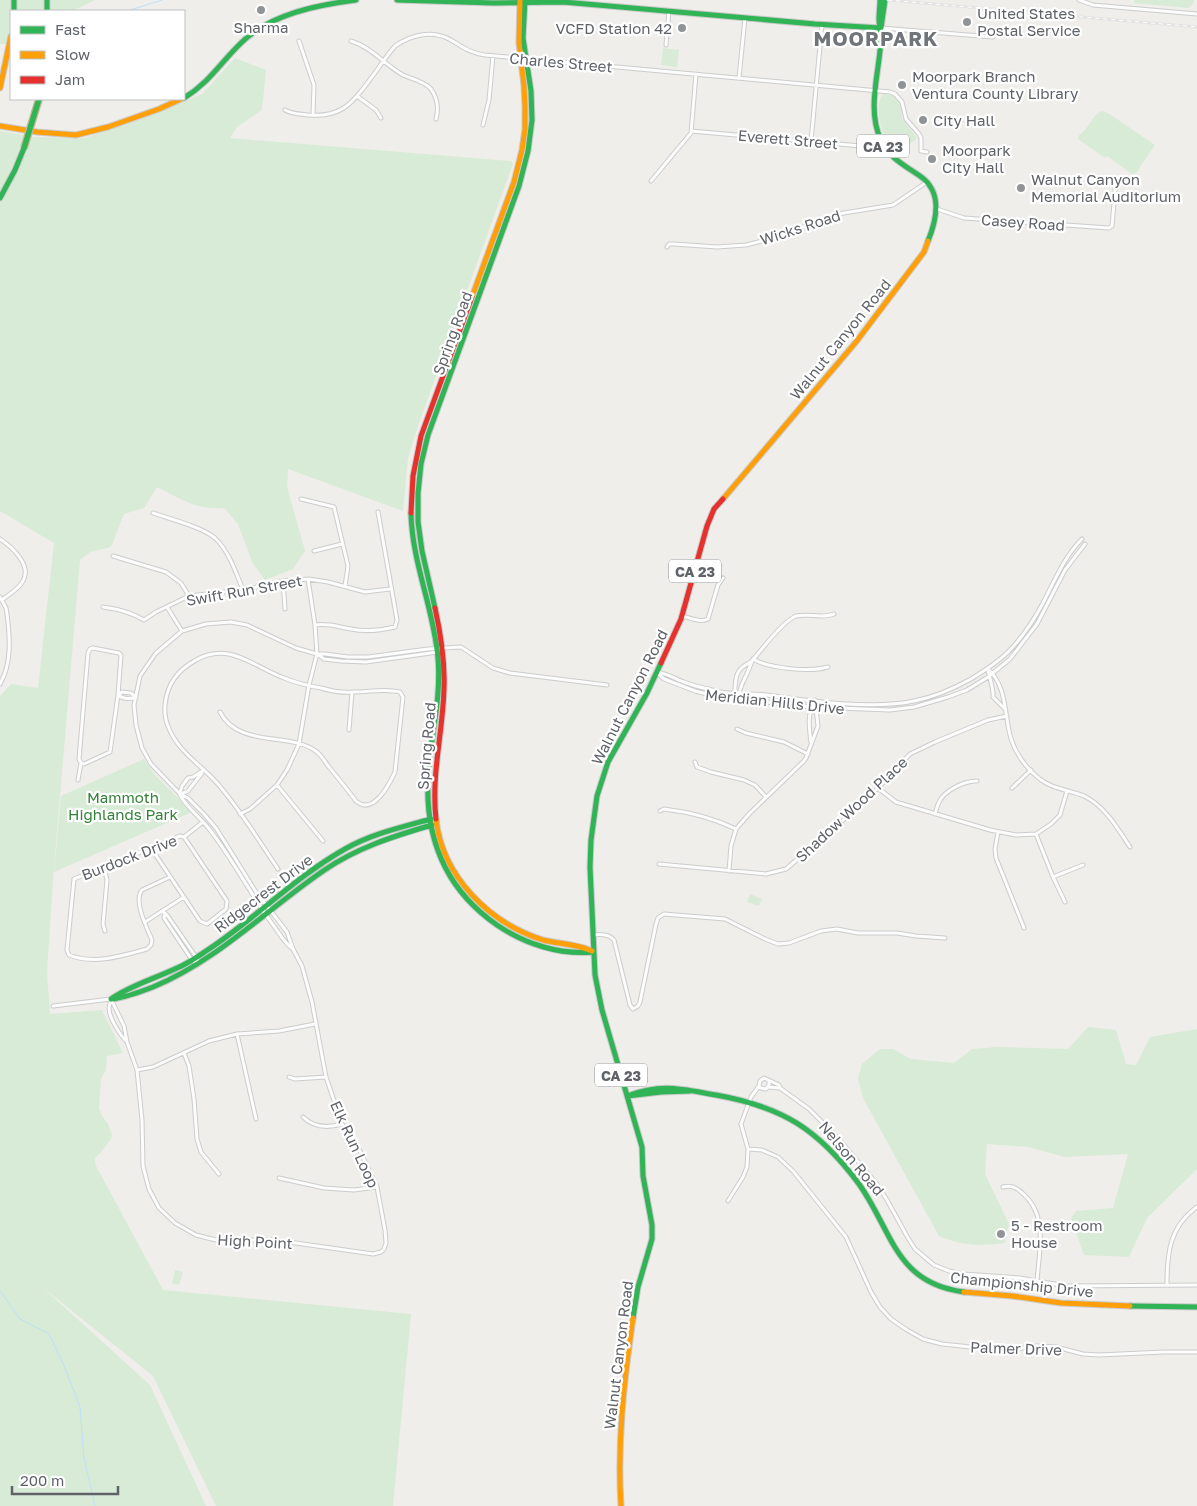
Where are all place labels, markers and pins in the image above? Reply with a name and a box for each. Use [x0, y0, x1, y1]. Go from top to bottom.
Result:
marker: Sharma [255, 4, 267, 16]
place label: United States Postal Service [977, 4, 1081, 39]
marker: United States Postal Service [961, 16, 973, 28]
place label: Sharma [234, 18, 288, 36]
place label: VCFD Station 42 [555, 19, 672, 37]
marker: VCFD Station 42 [676, 22, 688, 34]
place label: Moorpark Branch Ventura County Library [912, 67, 1079, 102]
marker: Moorpark Branch Ventura County Library [896, 79, 908, 91]
place label: City Hall [933, 111, 995, 129]
marker: City Hall [917, 114, 929, 126]
place label: Moorpark City Hall [942, 141, 1011, 176]
marker: Moorpark City Hall [926, 153, 938, 165]
place label: Walnut Canyon Memorial Auditorium [1031, 170, 1181, 205]
marker: Walnut Canyon Memorial Auditorium [1015, 182, 1027, 194]
place label: 5 - Restroom House [1011, 1216, 1103, 1251]
marker: 5 - Restroom House [995, 1228, 1007, 1240]

